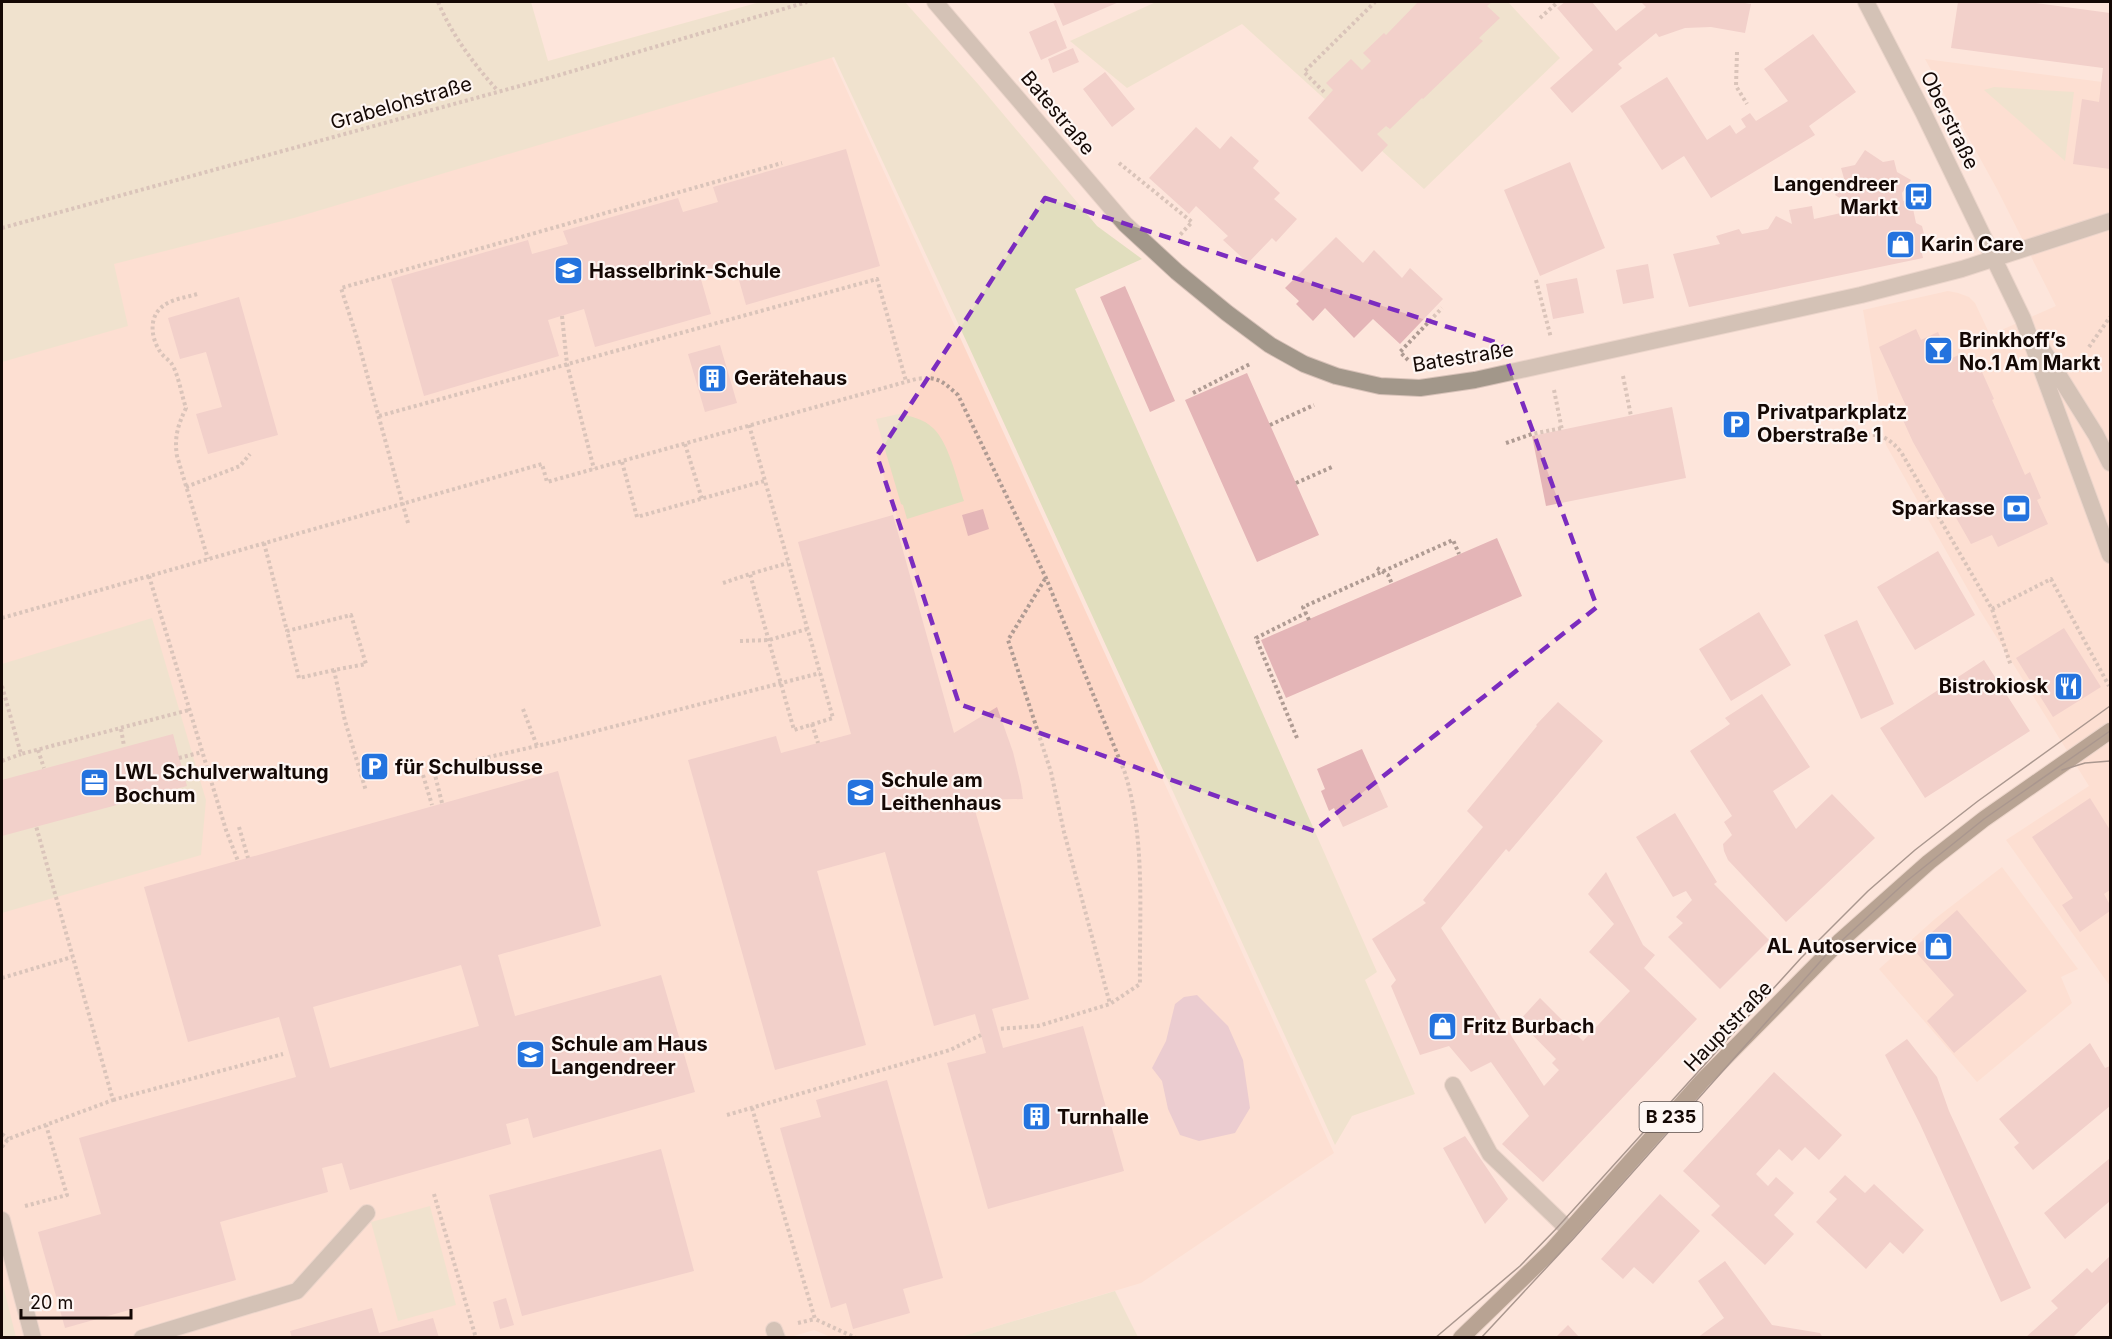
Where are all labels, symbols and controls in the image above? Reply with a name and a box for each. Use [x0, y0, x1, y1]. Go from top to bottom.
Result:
street label: Batestraße [1016, 66, 1100, 160]
street label: Oberstraße [1916, 67, 1984, 173]
street label: Grabelohstraße [327, 71, 475, 135]
place label: Langendreer Markt [1773, 172, 1898, 219]
bus stop icon: Langendreer Markt [1903, 180, 1935, 212]
shop icon: Karin Care [1884, 228, 1916, 260]
place label: Karin Care [1921, 232, 2024, 256]
school or university icon: Hasselbrink-Schule [552, 255, 584, 287]
place label: Hasselbrink-Schule [589, 259, 781, 283]
place label: Brinkhoff’s No.1 Am Markt [1959, 328, 2100, 375]
bar icon: Brinkhoff’s No.1 Am Markt [1922, 335, 1954, 367]
street label: Batestraße [1411, 337, 1515, 377]
building icon: Gerätehaus [697, 362, 729, 394]
place label: Gerätehaus [734, 366, 847, 390]
place label: Privatparkplatz Oberstraße 1 [1757, 400, 1907, 447]
parking icon: Privatparkplatz Oberstraße 1 [1720, 408, 1752, 440]
bank icon: Sparkasse [2000, 492, 2032, 524]
place label: Sparkasse [1892, 496, 1995, 520]
restaurant icon: Bistrokiosk [2053, 670, 2085, 702]
place label: Bistrokiosk [1939, 674, 2048, 698]
parking icon: für Schulbusse [358, 751, 390, 783]
place label: für Schulbusse [395, 755, 543, 779]
place label: LWL Schulverwaltung Bochum [115, 760, 329, 807]
office icon: LWL Schulverwaltung Bochum [78, 767, 110, 799]
place label: Schule am Leithenhaus [881, 768, 1002, 815]
school or university icon: Schule am Leithenhaus [844, 776, 876, 808]
shop icon: AL Autoservice [1922, 930, 1954, 962]
place label: AL Autoservice [1767, 934, 1917, 958]
street label: Hauptstraße [1679, 976, 1777, 1076]
shop icon: Fritz Burbach [1426, 1010, 1458, 1042]
place label: Fritz Burbach [1463, 1014, 1594, 1038]
place label: Schule am Haus Langendreer [551, 1032, 708, 1079]
school or university icon: Schule am Haus Langendreer [514, 1039, 546, 1071]
building icon: Turnhalle [1020, 1101, 1052, 1133]
road number: B 235 [1640, 1102, 1702, 1132]
place label: Turnhalle [1057, 1105, 1149, 1129]
scale bar [21, 1282, 130, 1320]
text: 20 m [30, 1292, 73, 1313]

